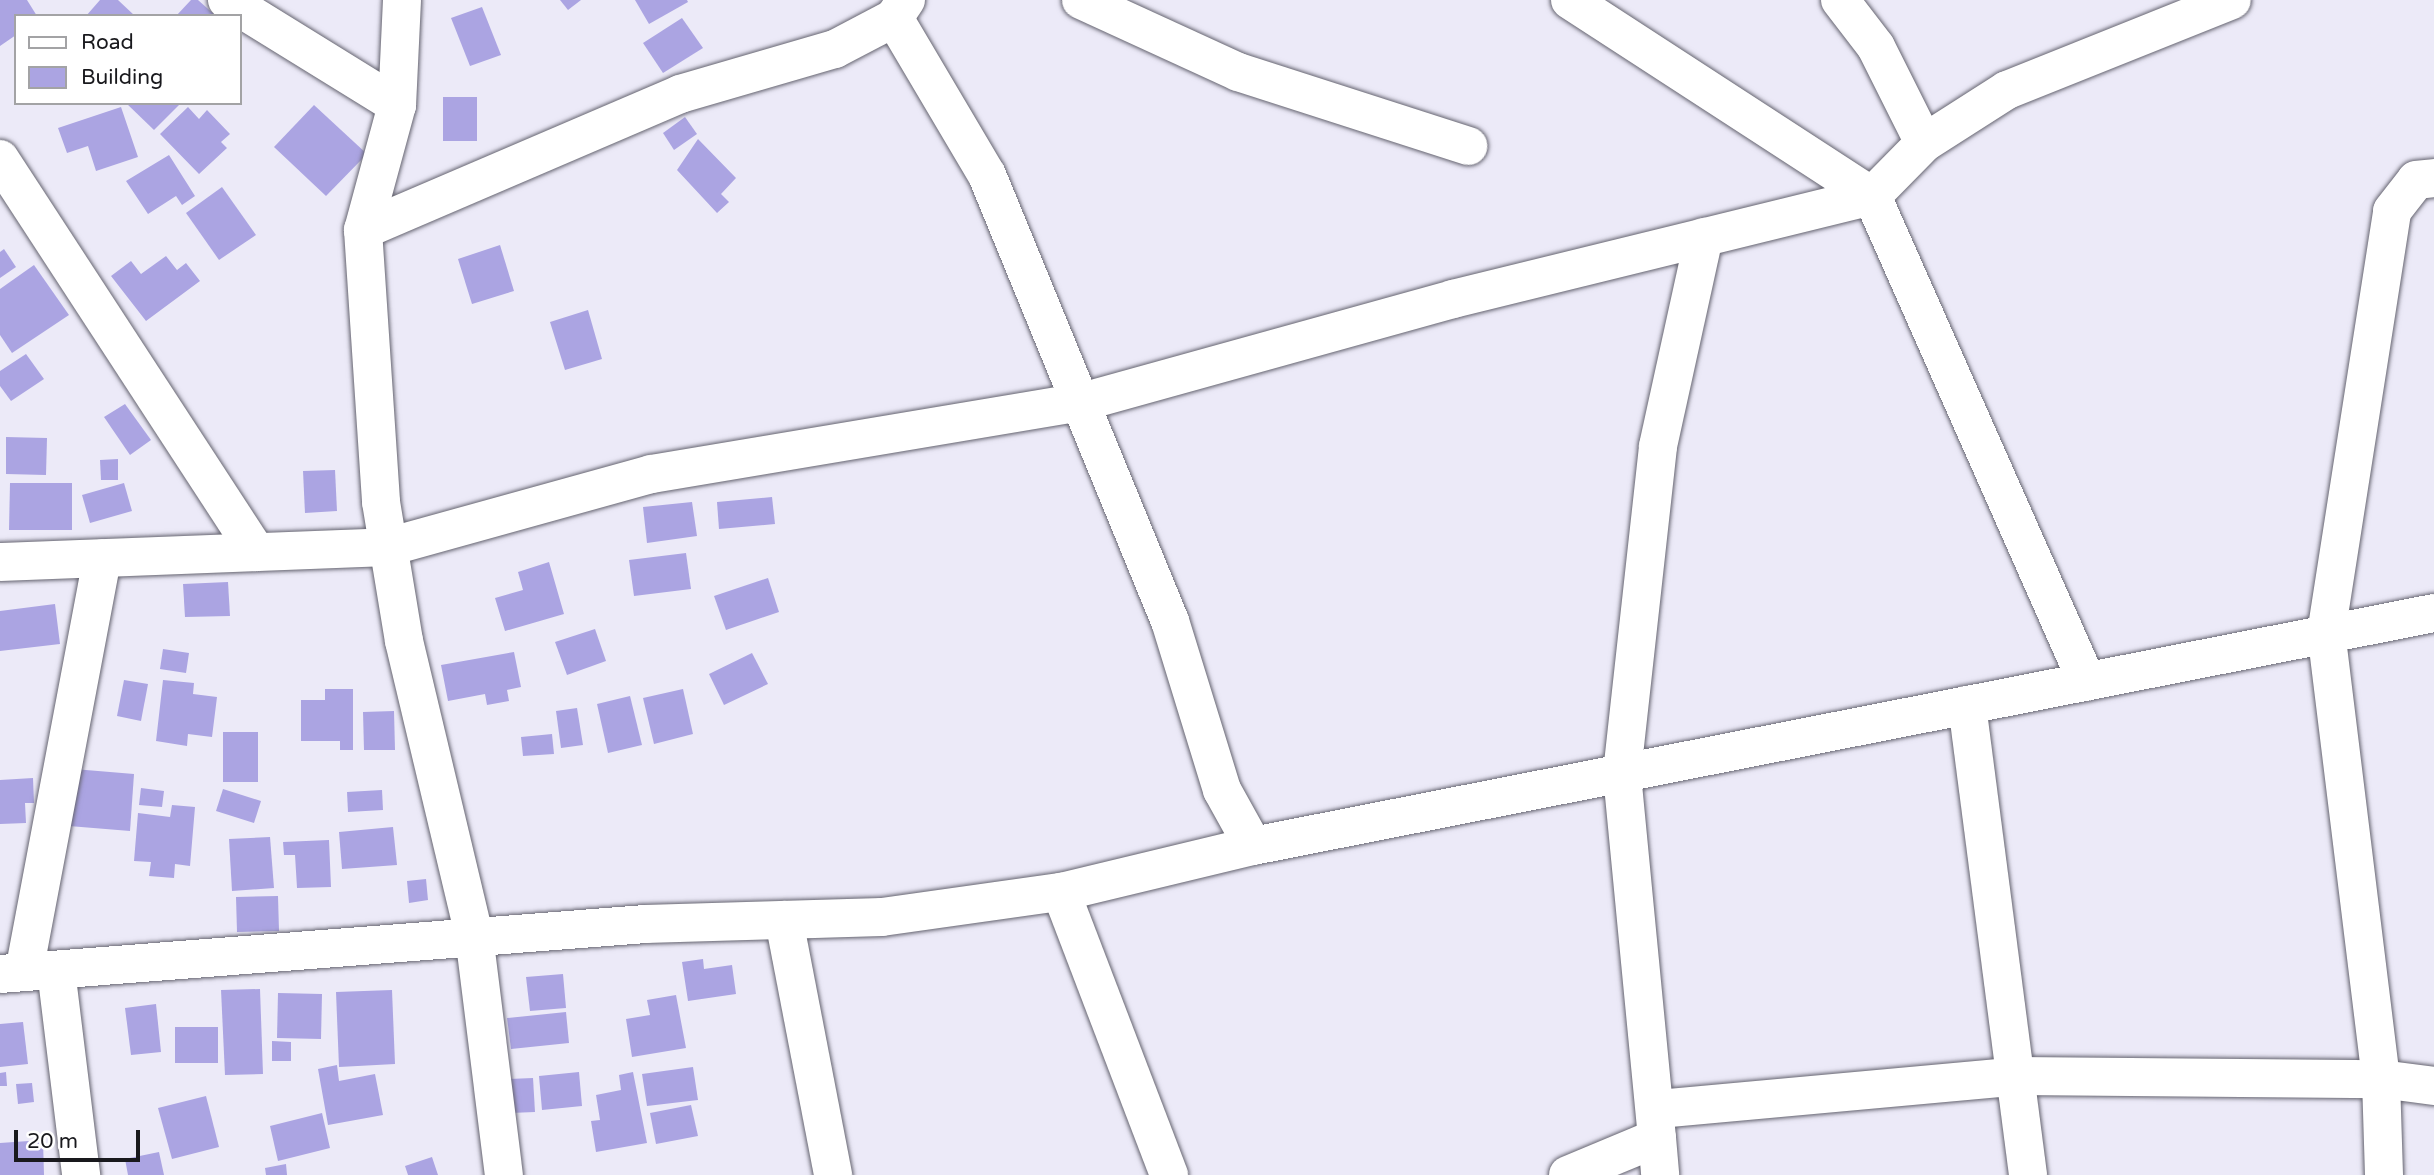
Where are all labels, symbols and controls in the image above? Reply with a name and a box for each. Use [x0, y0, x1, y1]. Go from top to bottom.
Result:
legend [14, 14, 242, 105]
text: Road [81, 30, 134, 55]
text: Building [81, 65, 163, 90]
scale bar [18, 1116, 144, 1160]
text: 20 m [27, 1129, 78, 1154]

